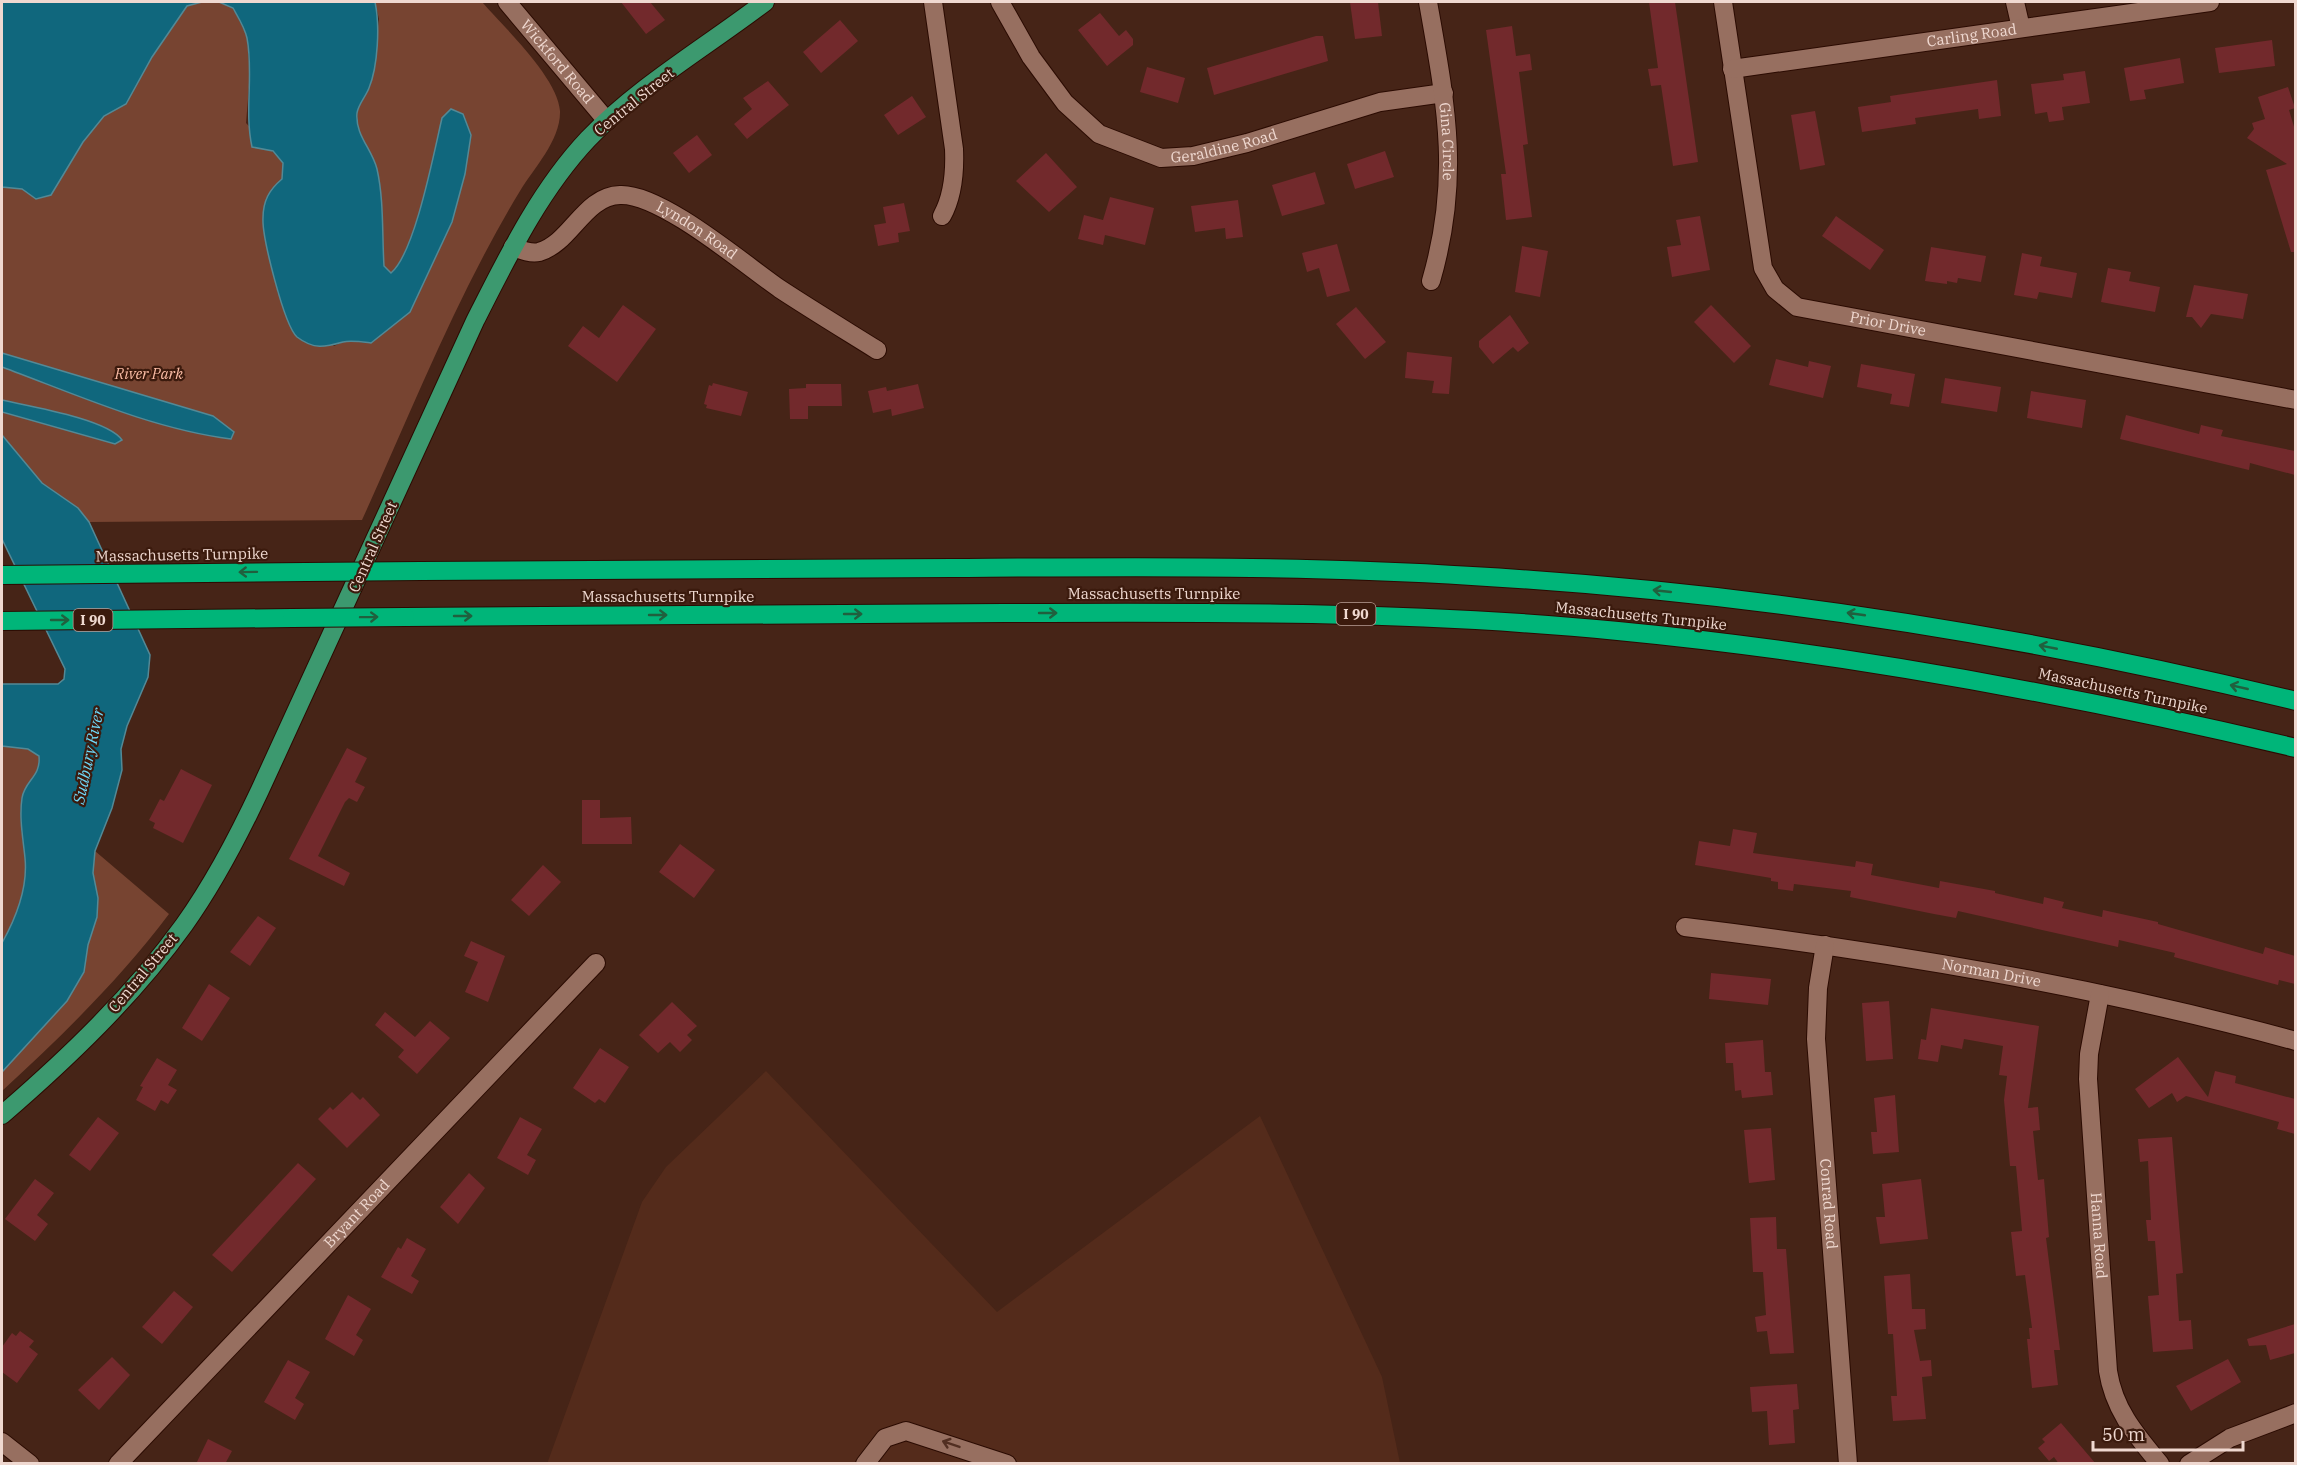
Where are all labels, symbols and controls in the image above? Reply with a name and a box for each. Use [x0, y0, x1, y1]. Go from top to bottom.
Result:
street label: Wickford Road [517, 15, 598, 107]
street label: Carling Road [1925, 19, 2018, 51]
street label: Central Street [590, 64, 678, 140]
street label: Gina Circle [1435, 101, 1458, 181]
street label: Geraldine Road [1170, 124, 1279, 166]
street label: Lyndon Road [654, 197, 741, 263]
street label: Prior Drive [1848, 307, 1928, 340]
park label: River Park [114, 364, 183, 383]
street label: Central Street [344, 498, 401, 595]
street label: Massachusetts Turnpike [96, 543, 268, 566]
one-way arrow [238, 566, 258, 578]
street label: Massachusetts Turnpike [1068, 584, 1240, 603]
one-way arrow [1653, 585, 1672, 596]
street label: Massachusetts Turnpike [582, 587, 754, 606]
street label: Massachusetts Turnpike [1554, 597, 1728, 634]
road number: I 90 [1336, 603, 1376, 625]
one-way arrow [1038, 607, 1058, 619]
one-way arrow [843, 608, 863, 620]
road number: I 90 [74, 609, 112, 631]
one-way arrow [648, 609, 668, 621]
one-way arrow [1846, 609, 1866, 620]
one-way arrow [453, 610, 473, 622]
one-way arrow [359, 611, 379, 623]
one-way arrow [49, 614, 69, 626]
one-way arrow [2038, 641, 2058, 652]
street label: Massachusetts Turnpike [2037, 663, 2209, 718]
one-way arrow [2229, 681, 2248, 693]
water label: Sudbury River [68, 705, 108, 807]
street label: Central Street [104, 929, 181, 1016]
street label: Norman Drive [1941, 954, 2043, 991]
street label: Conrad Road [1816, 1158, 1842, 1250]
street label: Bryant Road [319, 1175, 394, 1251]
street label: Hanna Road [2087, 1192, 2112, 1279]
scale bar [2093, 1414, 2243, 1452]
text: 50 m [2102, 1423, 2145, 1446]
one-way arrow [942, 1438, 961, 1449]

